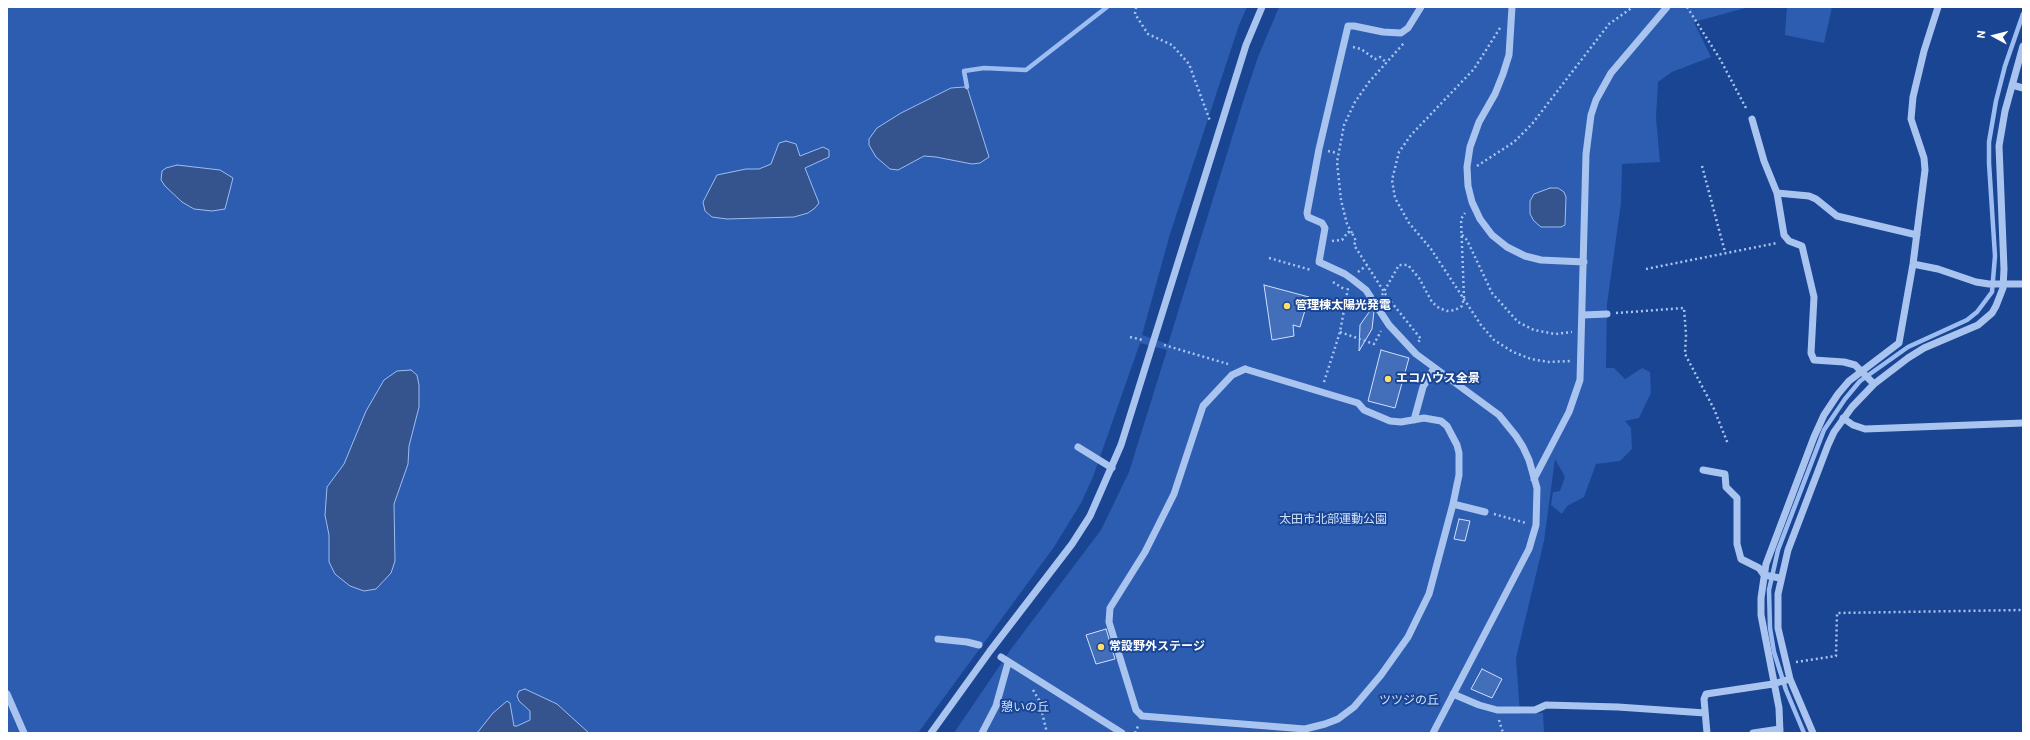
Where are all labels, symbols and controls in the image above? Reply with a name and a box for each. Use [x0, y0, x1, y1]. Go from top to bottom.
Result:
north arrow [1974, 16, 2014, 56]
text: N [1975, 30, 1989, 39]
place label: 管理棟太陽光発電 [1295, 299, 1391, 313]
marker: 管理棟太陽光発電 [1282, 301, 1292, 311]
place label: エコハウス全景 [1396, 372, 1480, 386]
marker: エコハウス全景 [1383, 374, 1393, 384]
park label: 太田市北部運動公園 [1279, 513, 1387, 527]
place label: 常設野外ステージ [1109, 640, 1205, 654]
marker: 常設野外ステージ [1096, 642, 1106, 652]
park label: ツツジの丘 [1379, 694, 1439, 708]
park label: 憩いの丘 [1001, 701, 1049, 715]

